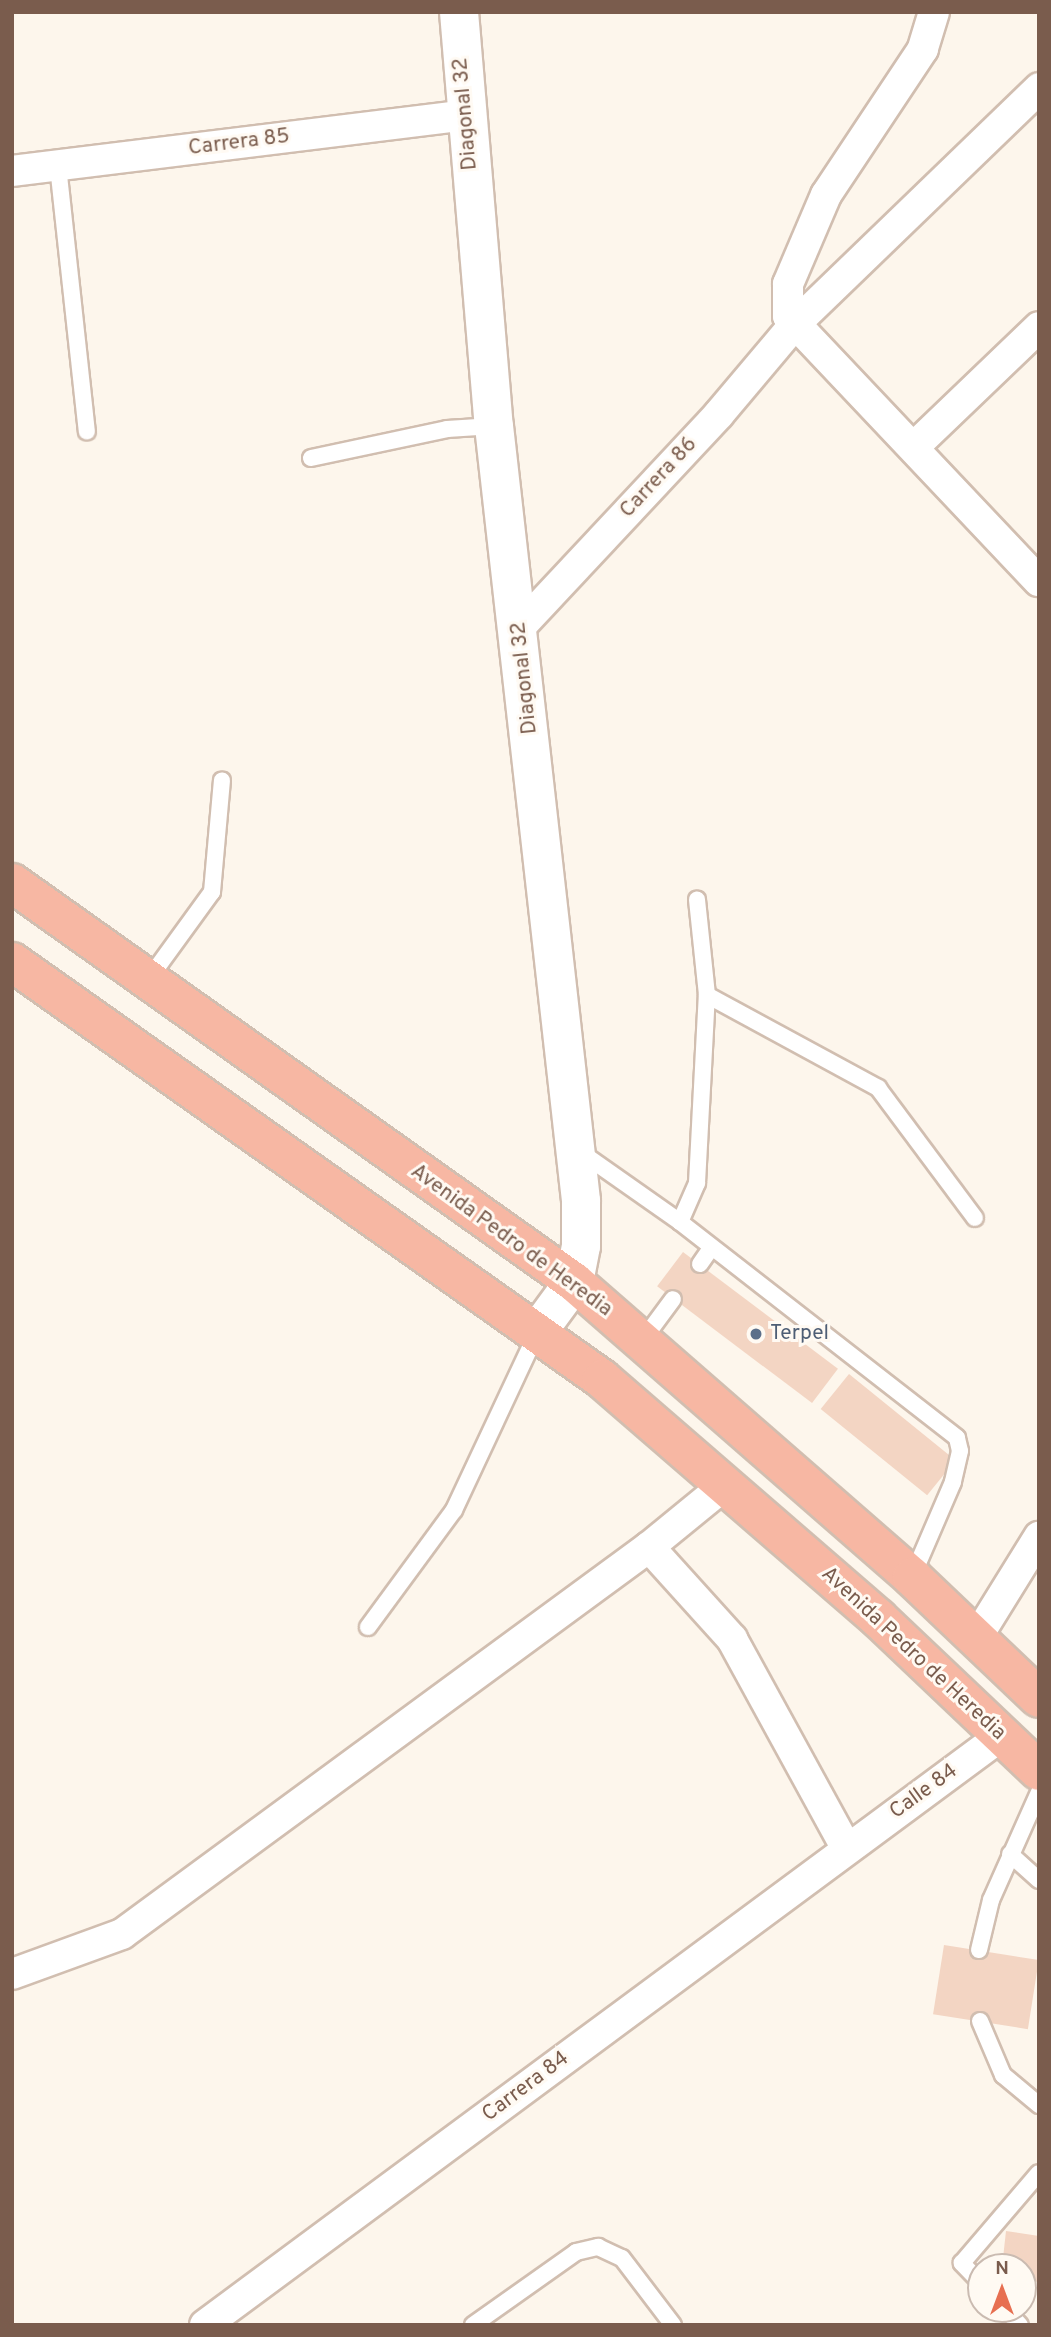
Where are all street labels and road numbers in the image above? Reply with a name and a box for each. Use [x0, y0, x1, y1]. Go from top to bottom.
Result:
street label: Diagonal 32 [449, 57, 483, 171]
street label: Carrera 85 [187, 124, 291, 162]
street label: Carrera 86 [615, 432, 703, 524]
street label: Diagonal 32 [507, 621, 543, 735]
street label: Avenida Pedro de Heredia [405, 1159, 617, 1323]
street label: Avenida Pedro de Heredia [815, 1562, 1011, 1746]
street label: Calle 84 [885, 1759, 963, 1825]
street label: Carrera 84 [478, 2046, 574, 2128]

